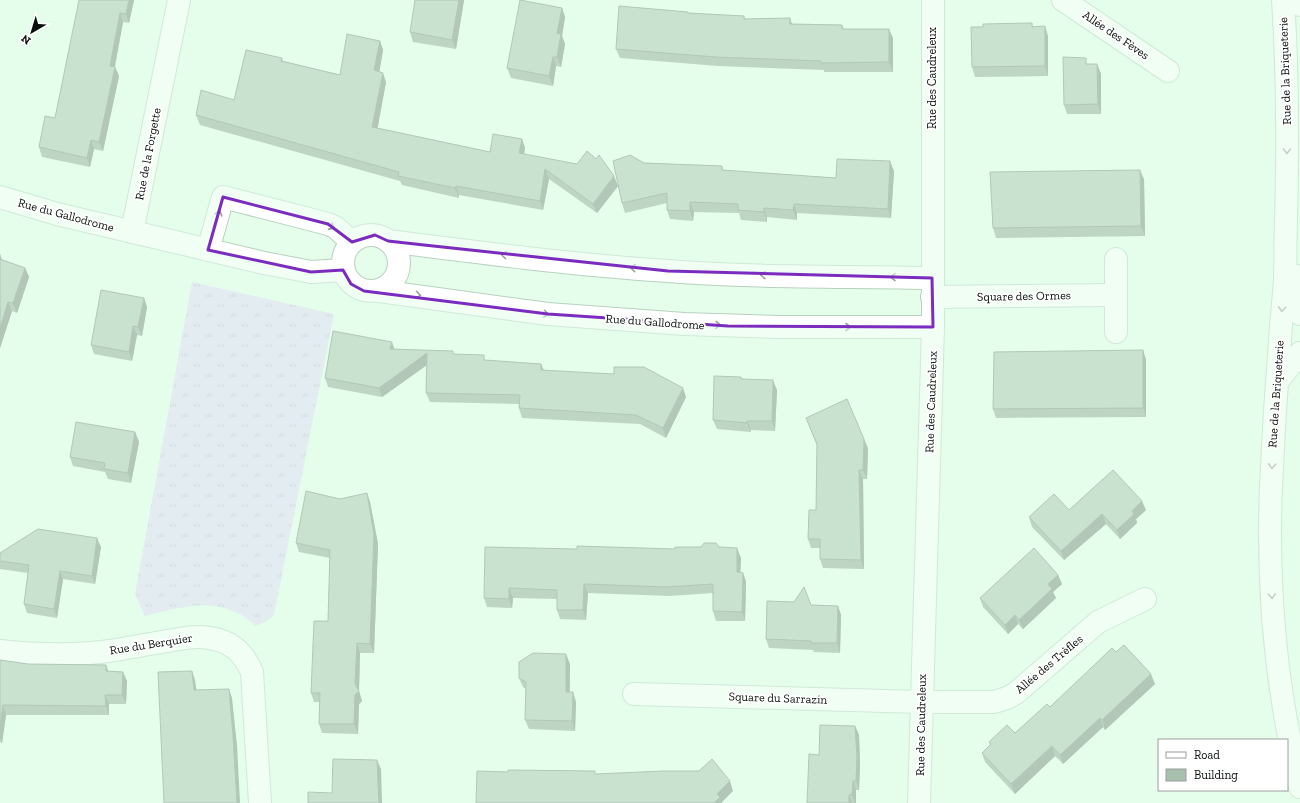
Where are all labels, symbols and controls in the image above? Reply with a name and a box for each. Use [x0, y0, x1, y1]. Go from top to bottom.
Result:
street label: Allée des Fèves [1080, 8, 1152, 62]
north arrow [12, 12, 52, 52]
street label: Rue de la Briqueterie [1276, 17, 1294, 125]
street label: Rue des Caudreleux [925, 27, 939, 129]
text: N [18, 31, 33, 47]
street label: Rue de la Forgette [132, 106, 164, 201]
one-way arrow [1283, 148, 1291, 154]
street label: Rue du Gallodrome [16, 195, 116, 235]
one-way arrow [214, 209, 223, 216]
one-way arrow [328, 222, 335, 230]
one-way arrow [501, 251, 507, 260]
one-way arrow [630, 264, 636, 273]
one-way arrow [760, 271, 766, 279]
one-way arrow [890, 273, 896, 281]
street label: Square des Ormes [977, 288, 1071, 304]
one-way arrow [415, 290, 421, 299]
one-way arrow [1278, 306, 1287, 312]
one-way arrow [543, 309, 549, 318]
street label: Rue du Gallodrome [605, 312, 705, 332]
one-way arrow [715, 321, 721, 330]
one-way arrow [845, 323, 851, 331]
street label: Rue de la Briqueterie [1265, 339, 1287, 448]
street label: Rue des Caudreleux [922, 351, 940, 453]
one-way arrow [1268, 463, 1276, 469]
one-way arrow [1268, 593, 1277, 599]
street label: Rue du Berquier [109, 631, 193, 657]
street label: Allée des Trèfles [1012, 632, 1086, 696]
street label: Rue des Caudreleux [913, 674, 929, 776]
street label: Square du Sarrazin [728, 689, 828, 707]
legend [1158, 739, 1288, 791]
text: Road [1194, 748, 1220, 762]
text: Building [1194, 768, 1238, 782]

